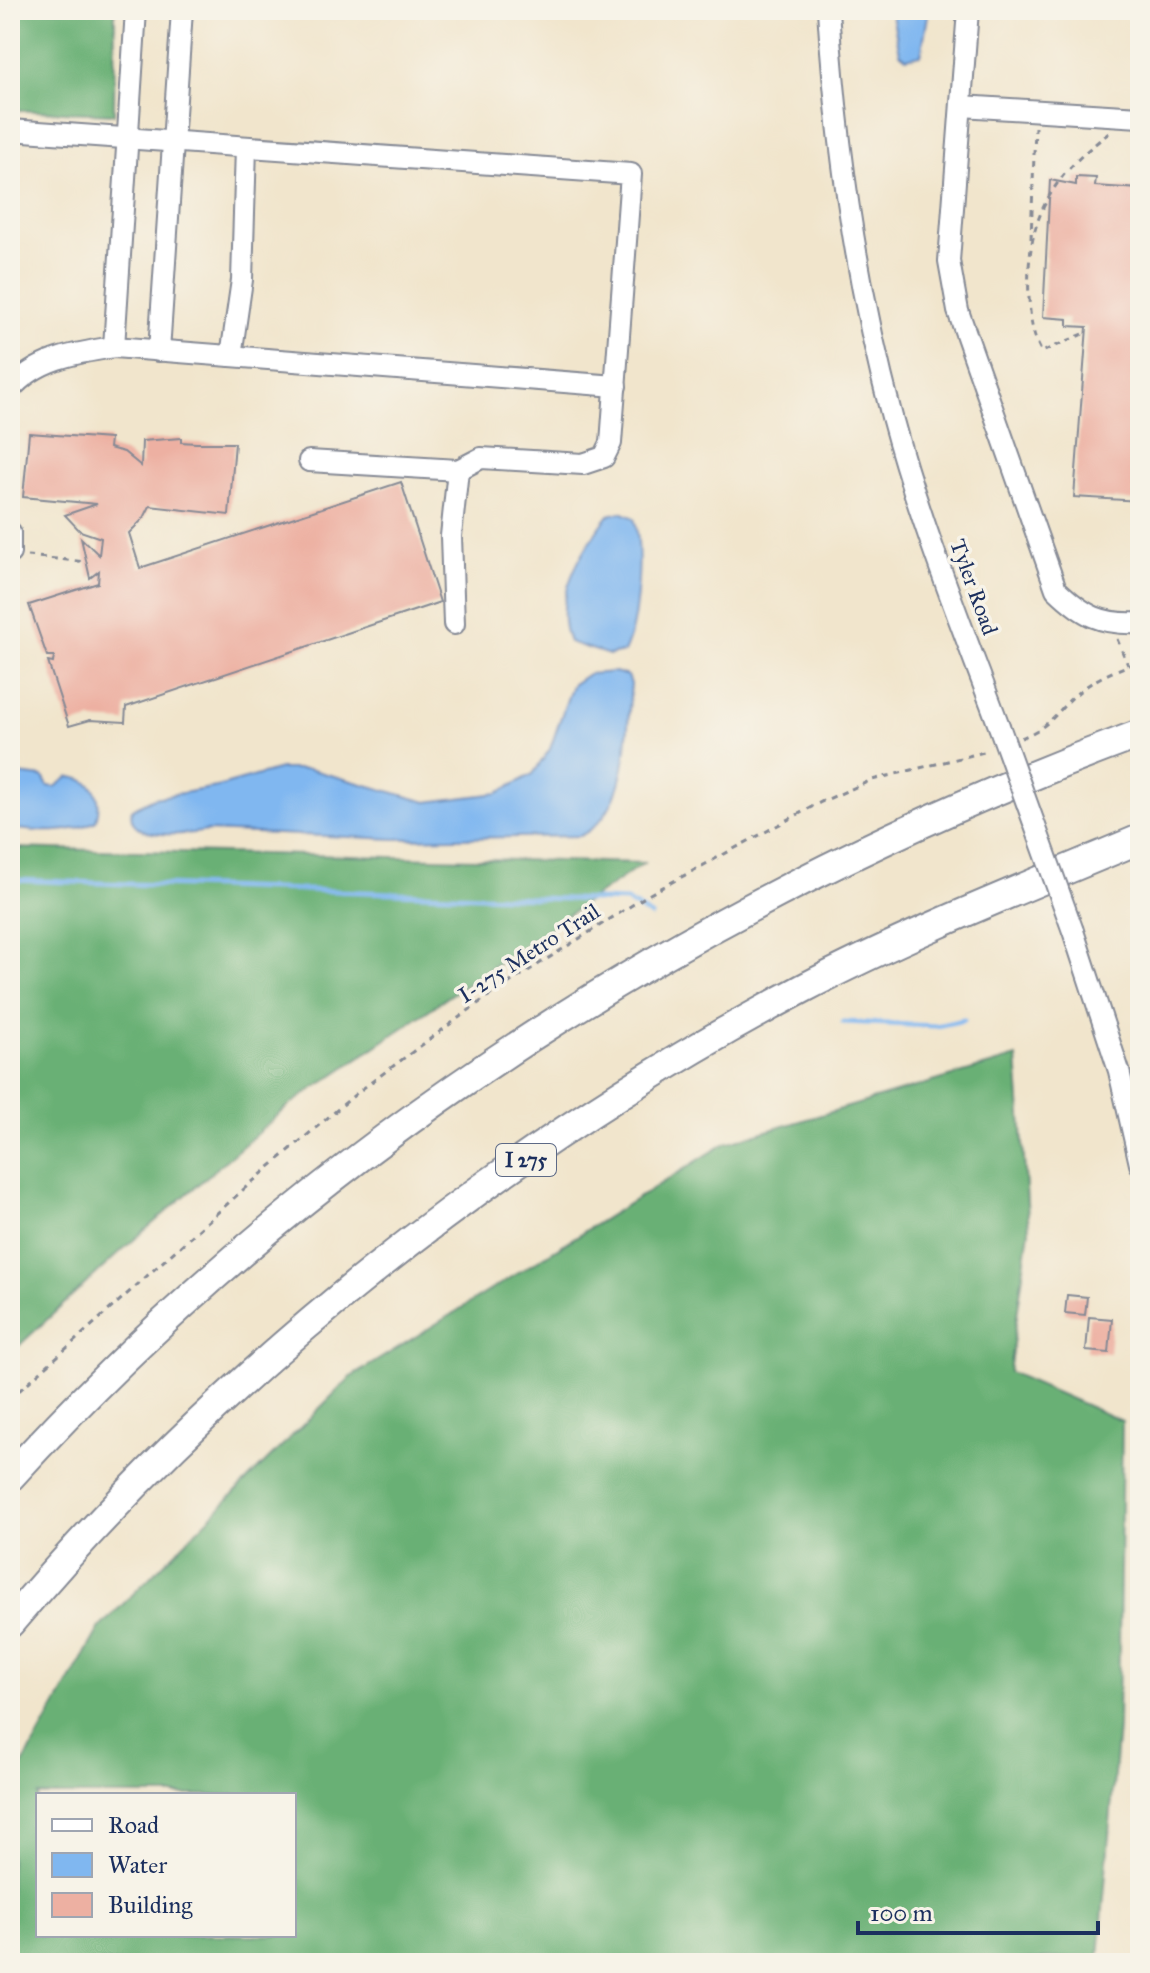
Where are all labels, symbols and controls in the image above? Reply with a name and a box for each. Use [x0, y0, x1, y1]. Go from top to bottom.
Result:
street label: Tyler Road [944, 535, 1004, 639]
street label: I-275 Metro Trail [453, 897, 605, 1009]
road number: I 275 [496, 1144, 556, 1176]
legend [36, 1793, 296, 1937]
text: Road [108, 1810, 159, 1840]
text: Water [108, 1850, 167, 1880]
scale bar [858, 1885, 1098, 1935]
text: Building [108, 1890, 193, 1920]
text: 100 m [870, 1898, 933, 1928]

